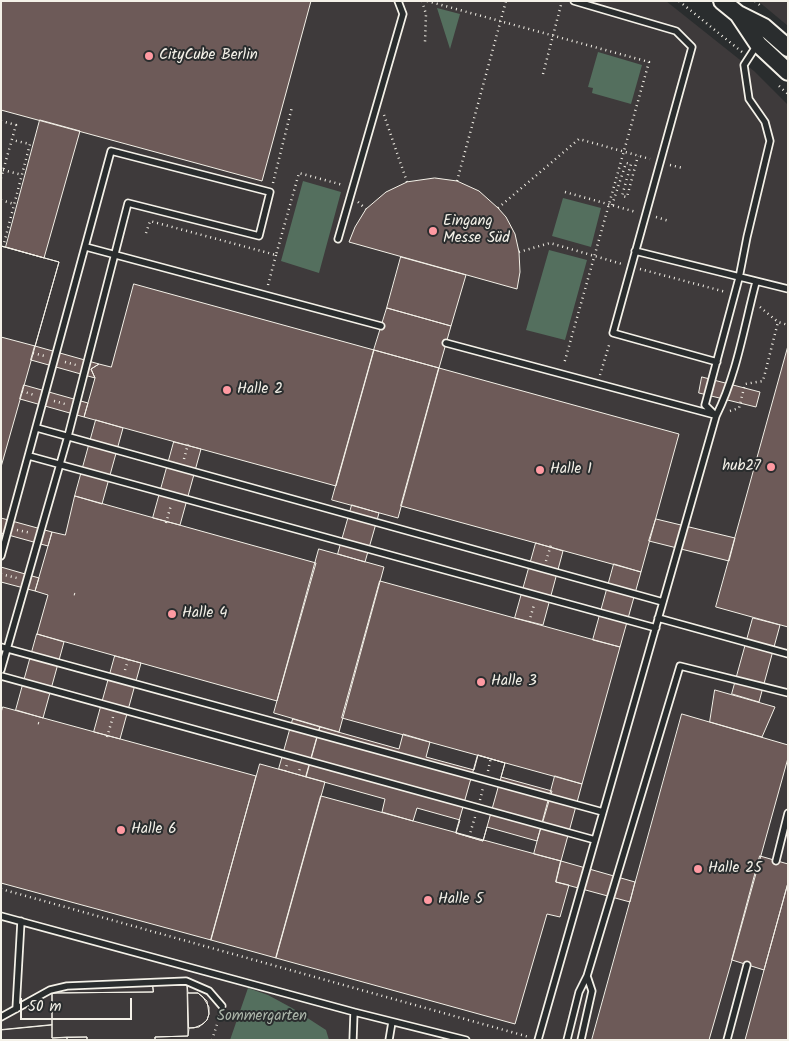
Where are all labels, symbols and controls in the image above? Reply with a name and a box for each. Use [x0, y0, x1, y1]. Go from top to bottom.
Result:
place label: CityCube Berlin [159, 47, 258, 65]
marker: CityCube Berlin [143, 50, 155, 62]
place label: Eingang Messe Süd [443, 213, 510, 248]
marker: Eingang Messe Süd [427, 225, 439, 237]
place label: Halle 2 [237, 381, 283, 399]
marker: Halle 2 [221, 384, 233, 396]
place label: hub27 [722, 458, 761, 476]
place label: Halle 1 [550, 461, 592, 479]
marker: hub27 [765, 461, 777, 473]
marker: Halle 1 [534, 464, 546, 476]
place label: Halle 4 [182, 605, 227, 623]
marker: Halle 4 [166, 608, 178, 620]
place label: Halle 3 [491, 673, 537, 691]
marker: Halle 3 [475, 676, 487, 688]
place label: Halle 6 [131, 821, 177, 839]
marker: Halle 6 [115, 824, 127, 836]
place label: Halle 25 [708, 860, 762, 878]
marker: Halle 25 [692, 863, 704, 875]
place label: Halle 5 [438, 891, 483, 909]
marker: Halle 5 [422, 894, 434, 906]
scale bar [22, 988, 135, 1020]
text: 50 m [28, 995, 62, 1019]
park label: Sommergarten [217, 1008, 307, 1026]

